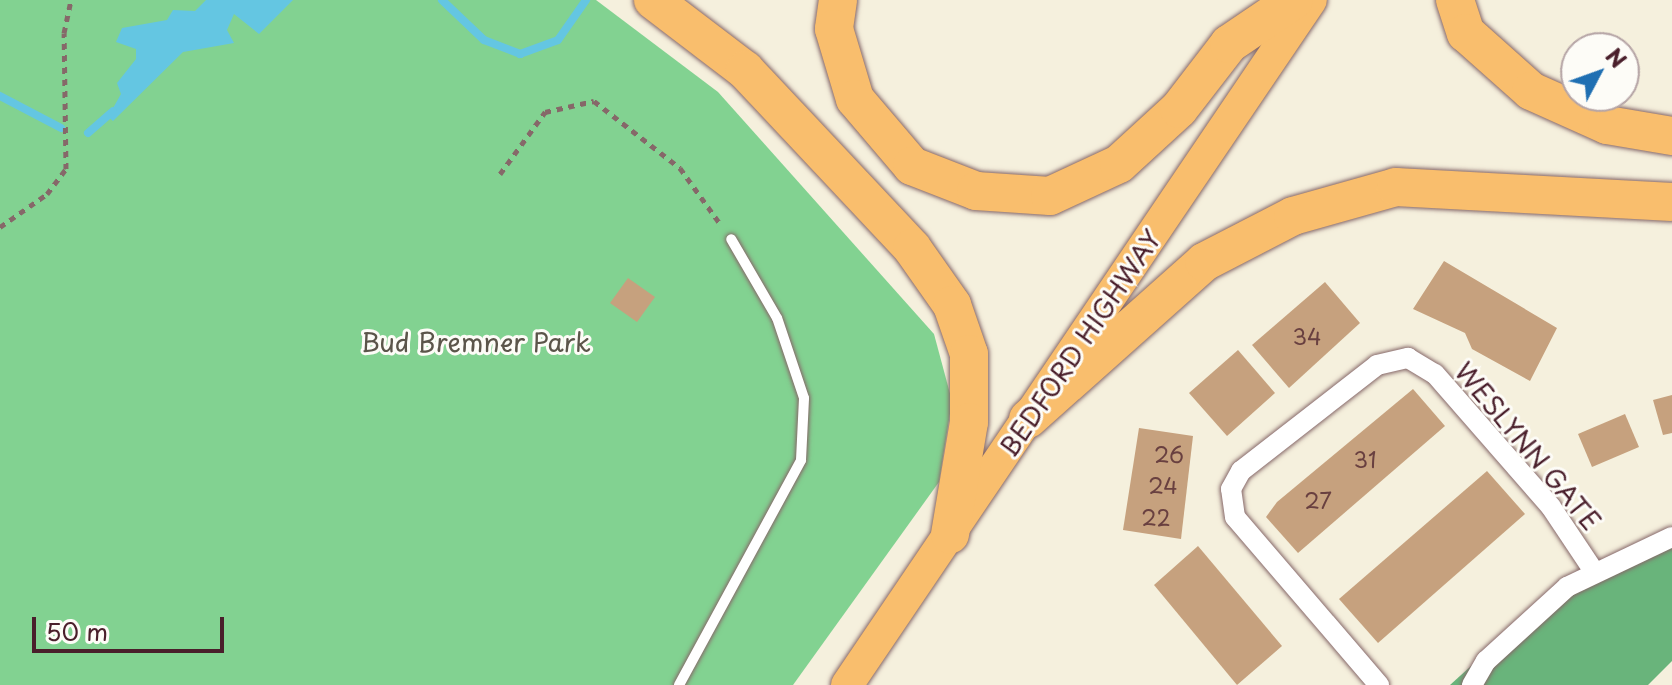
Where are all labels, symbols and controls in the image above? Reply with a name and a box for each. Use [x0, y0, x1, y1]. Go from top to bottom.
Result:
north arrow [1560, 32, 1640, 112]
text: N [1599, 40, 1635, 75]
street label: BEDFORD HIGHWAY [991, 222, 1169, 464]
house number: 34 [1292, 323, 1322, 349]
park label: Bud Bremner Park [360, 326, 592, 358]
street label: WESLYNN GATE [1448, 355, 1608, 537]
house number: 26 [1154, 441, 1184, 467]
house number: 31 [1353, 446, 1377, 472]
house number: 24 [1148, 472, 1178, 498]
house number: 27 [1304, 487, 1332, 513]
house number: 22 [1141, 504, 1171, 530]
scale bar [36, 601, 228, 651]
text: 50 m [46, 613, 108, 649]

